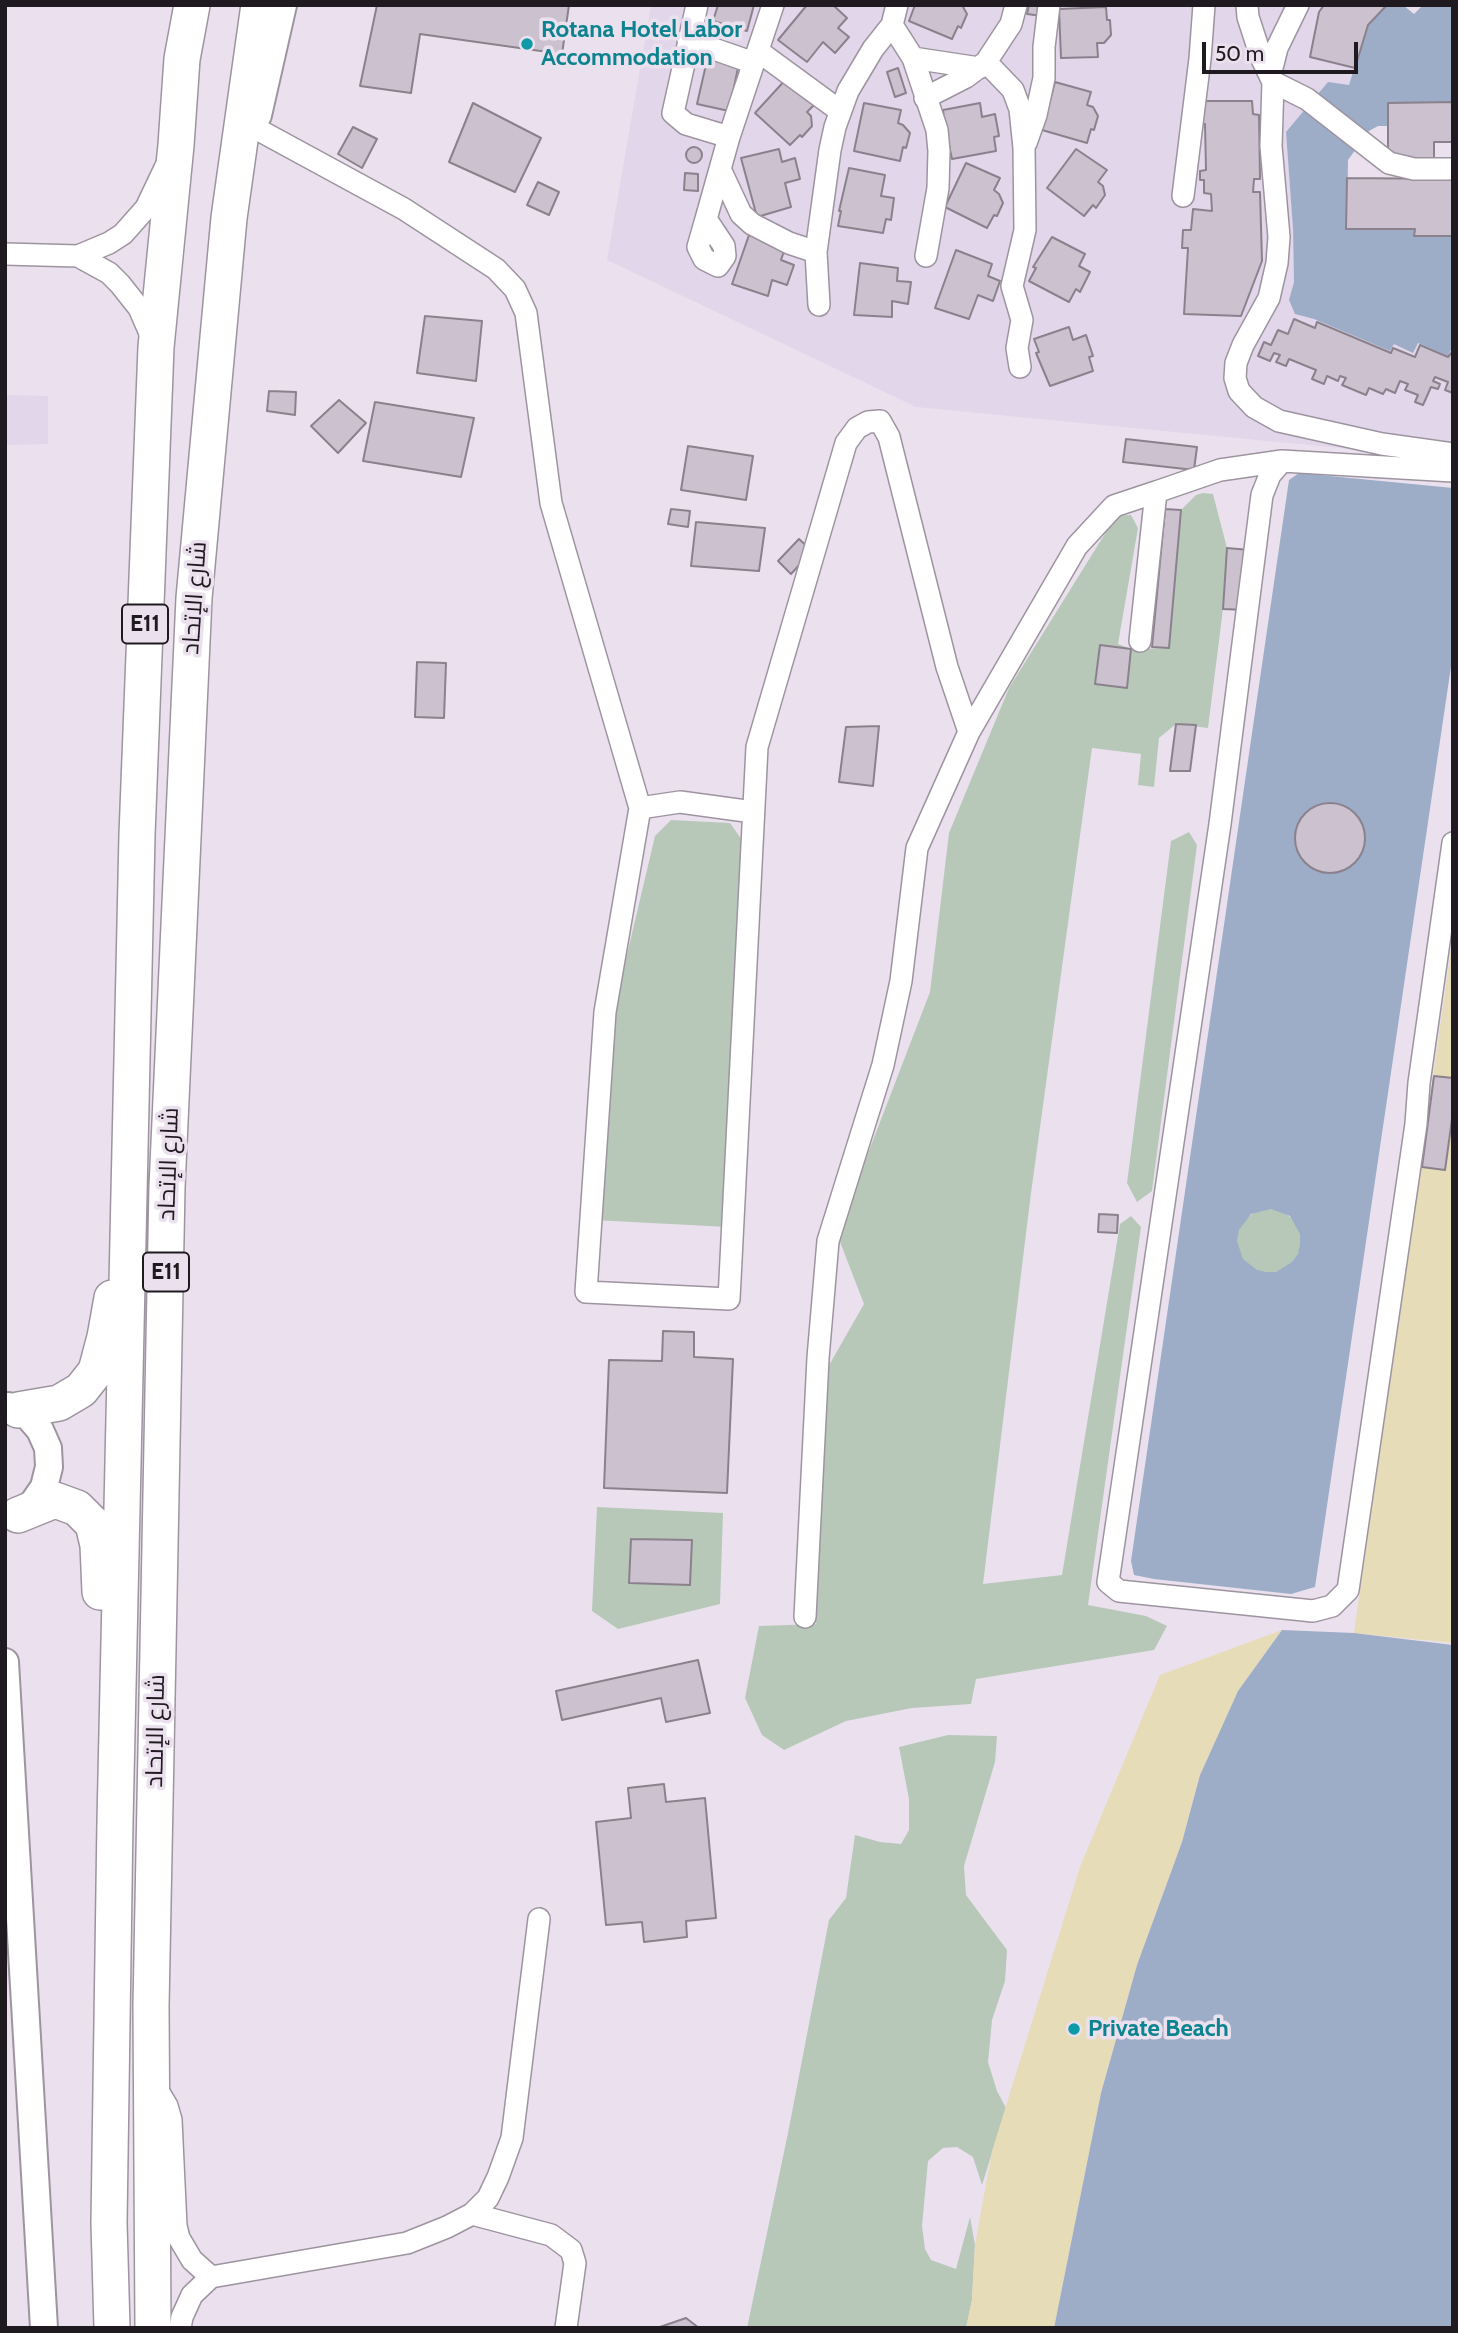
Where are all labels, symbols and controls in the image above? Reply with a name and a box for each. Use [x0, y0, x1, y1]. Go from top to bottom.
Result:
place label: Rotana Hotel Labor Accommodation [541, 16, 742, 72]
scale bar [1206, 28, 1362, 72]
marker: Rotana Hotel Labor Accommodation [519, 36, 535, 52]
text: 50 m [1215, 41, 1264, 66]
street label: شارع الإتحاد [177, 540, 213, 656]
road number: E11 [122, 604, 168, 644]
street label: شارع الإتحاد [153, 1107, 185, 1221]
road number: E11 [143, 1252, 189, 1292]
street label: شارع الإتحاد [141, 1674, 171, 1788]
place label: Private Beach [1088, 2015, 1229, 2043]
marker: Private Beach [1066, 2021, 1082, 2037]

